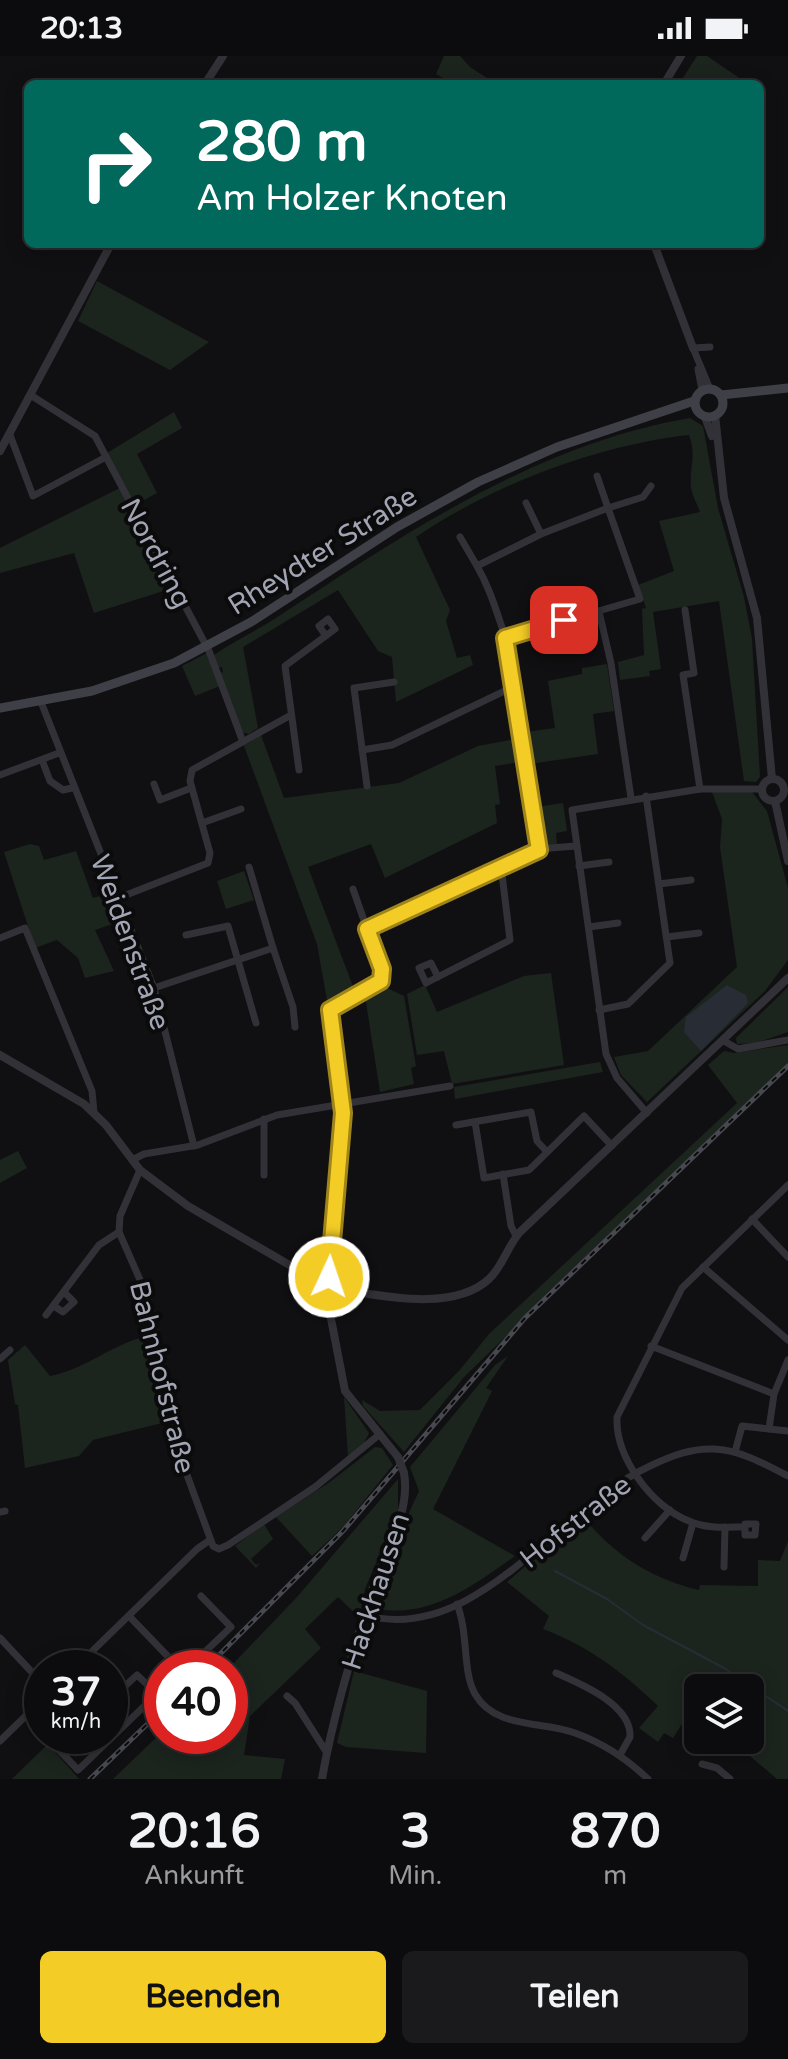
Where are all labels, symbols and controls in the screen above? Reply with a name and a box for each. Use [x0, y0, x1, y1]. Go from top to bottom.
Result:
text: 20:13 [40, 10, 123, 47]
text: 280 m [196, 109, 367, 176]
icon: right [64, 112, 168, 216]
text: Am Holzer Knoten [196, 177, 508, 220]
street label: Rheydter Straße [222, 479, 423, 623]
street label: Nordring [113, 493, 199, 614]
pin [530, 586, 598, 654]
icon: arrive [542, 598, 586, 642]
street label: Weidenstraße [83, 850, 177, 1035]
position arrow [287, 1235, 371, 1319]
street label: Bahnhofstraße [122, 1277, 202, 1477]
street label: Hofstraße [513, 1468, 638, 1576]
street label: Hackhausen [335, 1508, 417, 1674]
speed limit sign: 40 [144, 1650, 248, 1754]
text: 37 [51, 1668, 101, 1716]
map controls [684, 1674, 764, 1754]
button: layers [684, 1674, 764, 1754]
text: km/h [51, 1710, 101, 1734]
text: 20:16 [128, 1803, 261, 1861]
text: 3 [400, 1803, 430, 1861]
text: 870 [570, 1803, 660, 1861]
text: Ankunft [144, 1860, 244, 1891]
text: Min. [388, 1860, 442, 1891]
text: m [603, 1860, 627, 1891]
button: Beenden [40, 1951, 386, 2043]
button: Teilen [402, 1951, 748, 2043]

